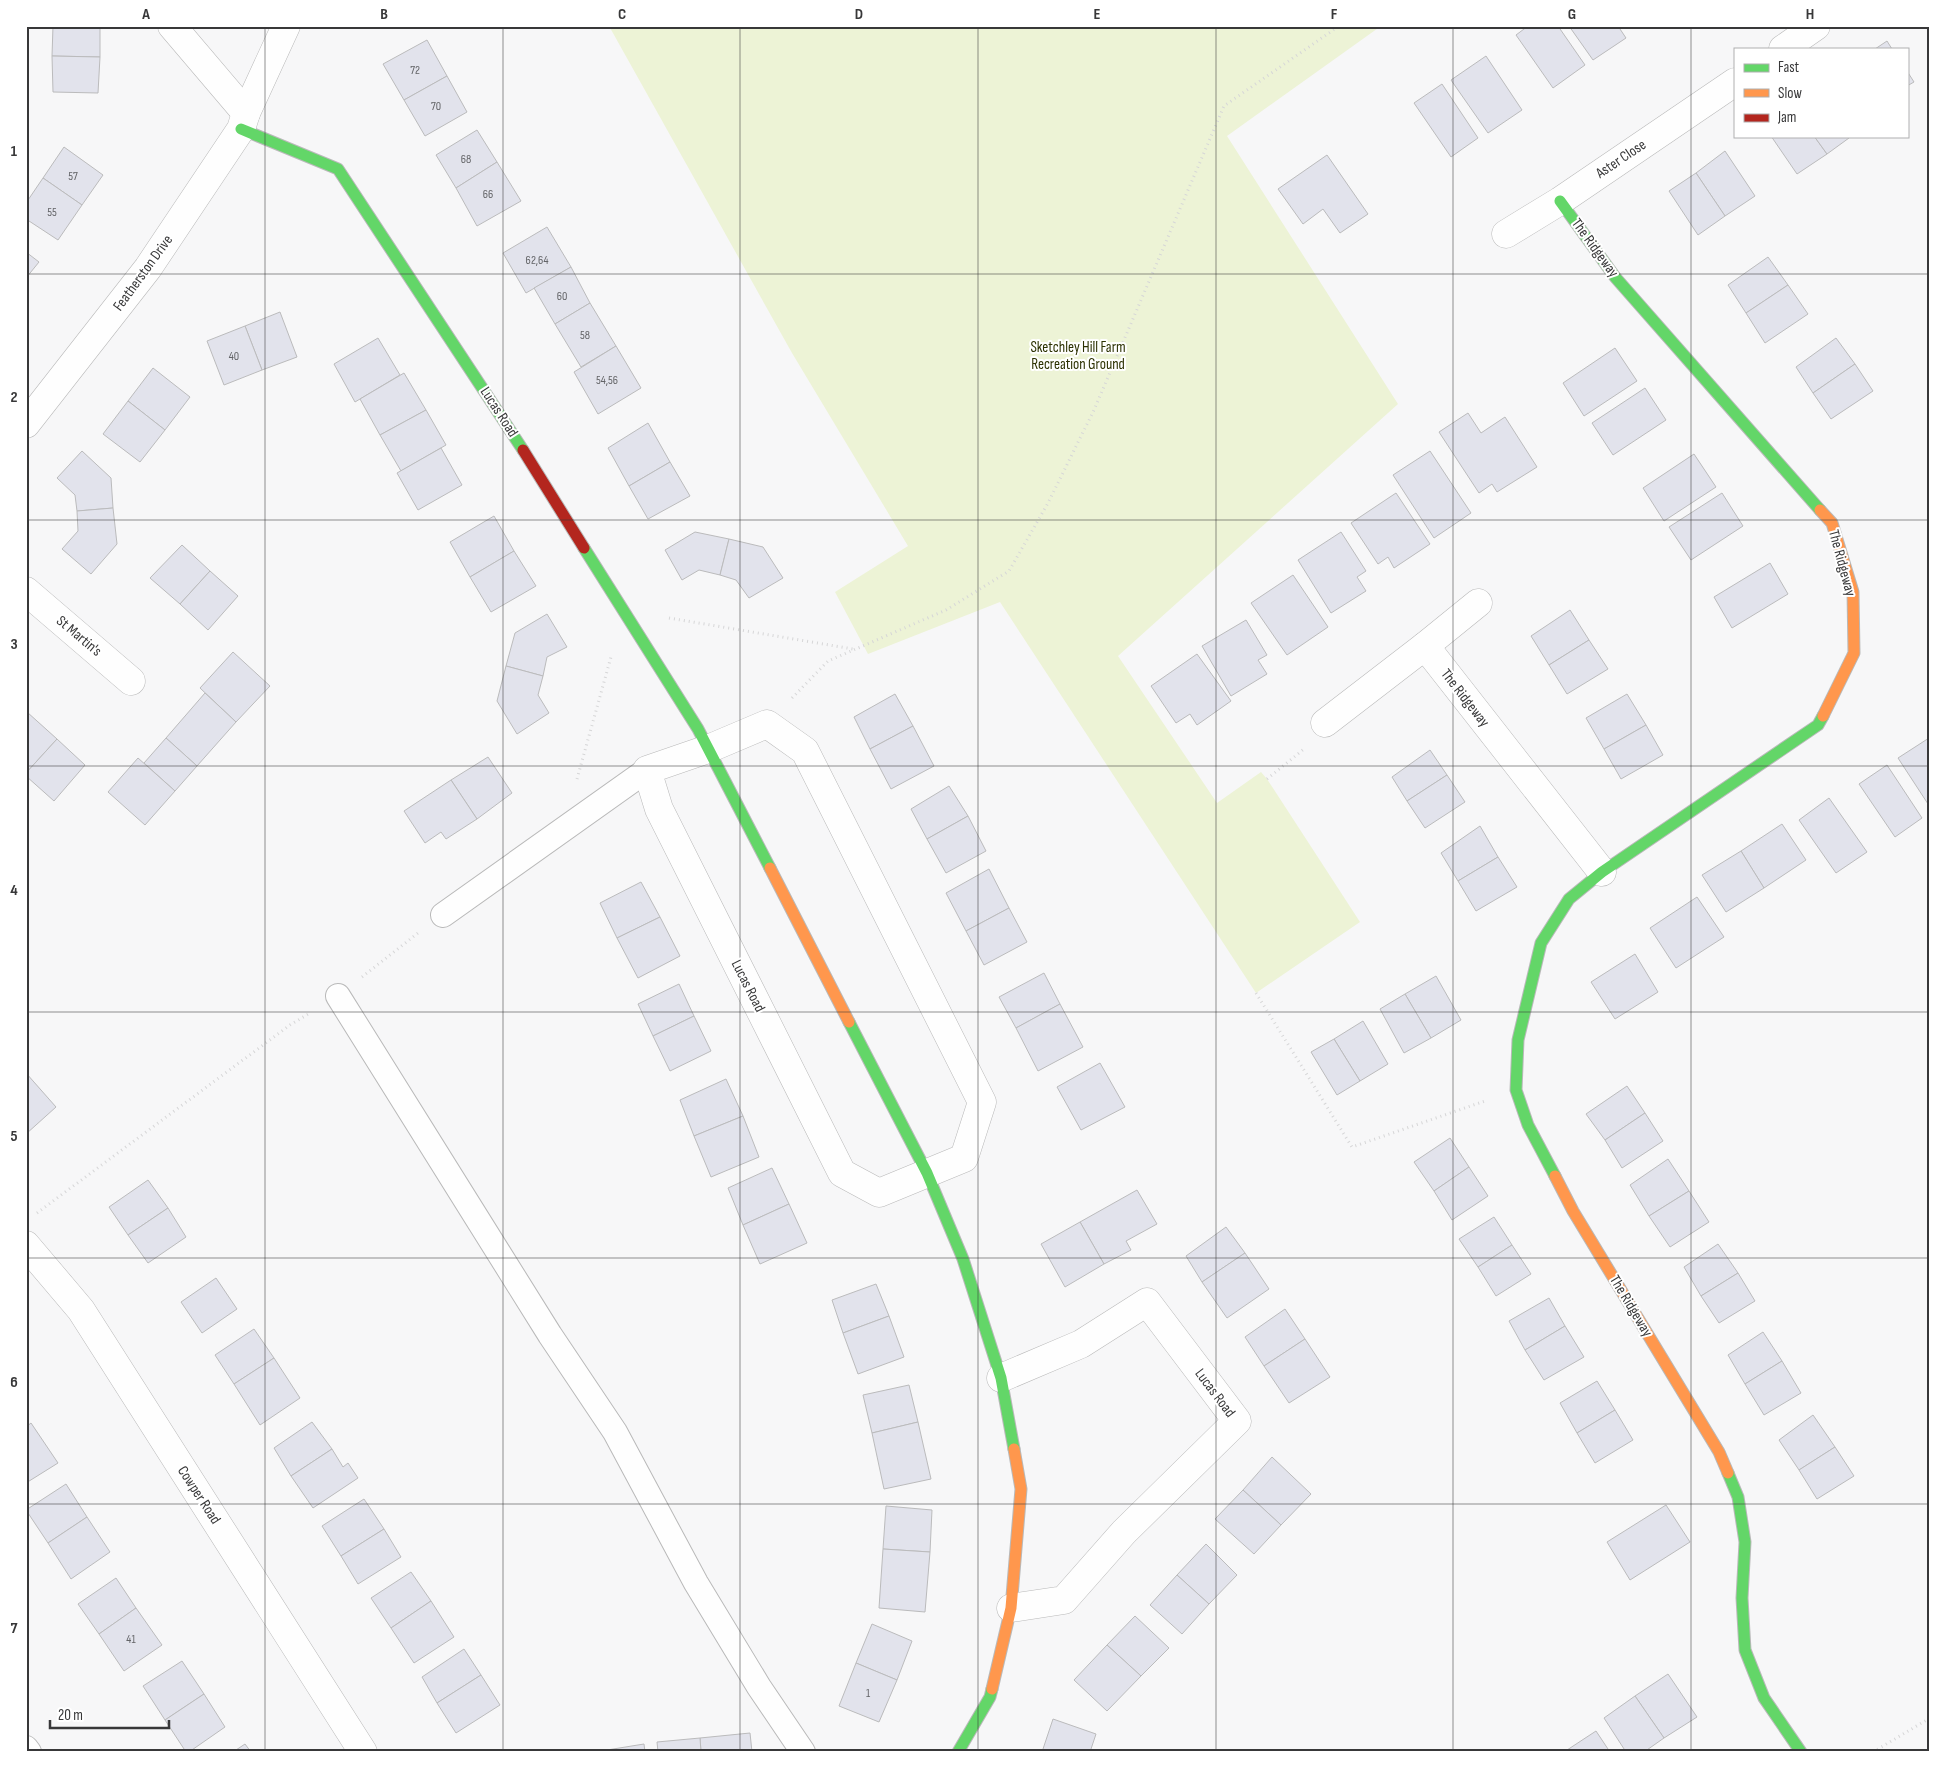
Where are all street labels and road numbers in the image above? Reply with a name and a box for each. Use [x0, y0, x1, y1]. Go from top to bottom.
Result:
street label: Aster Close [1591, 135, 1650, 183]
street label: The Ridgeway [1567, 215, 1623, 281]
street label: Featherston Drive [109, 231, 177, 315]
street label: Lucas Road [476, 383, 522, 441]
street label: The Ridgeway [1824, 528, 1860, 599]
street label: St Martin's [52, 612, 106, 660]
street label: The Ridgeway [1436, 665, 1494, 731]
street label: Lucas Road [727, 957, 769, 1015]
street label: The Ridgeway [1605, 1272, 1657, 1340]
street label: Lucas Road [1191, 1365, 1239, 1421]
street label: Cowper Road [173, 1462, 225, 1528]

